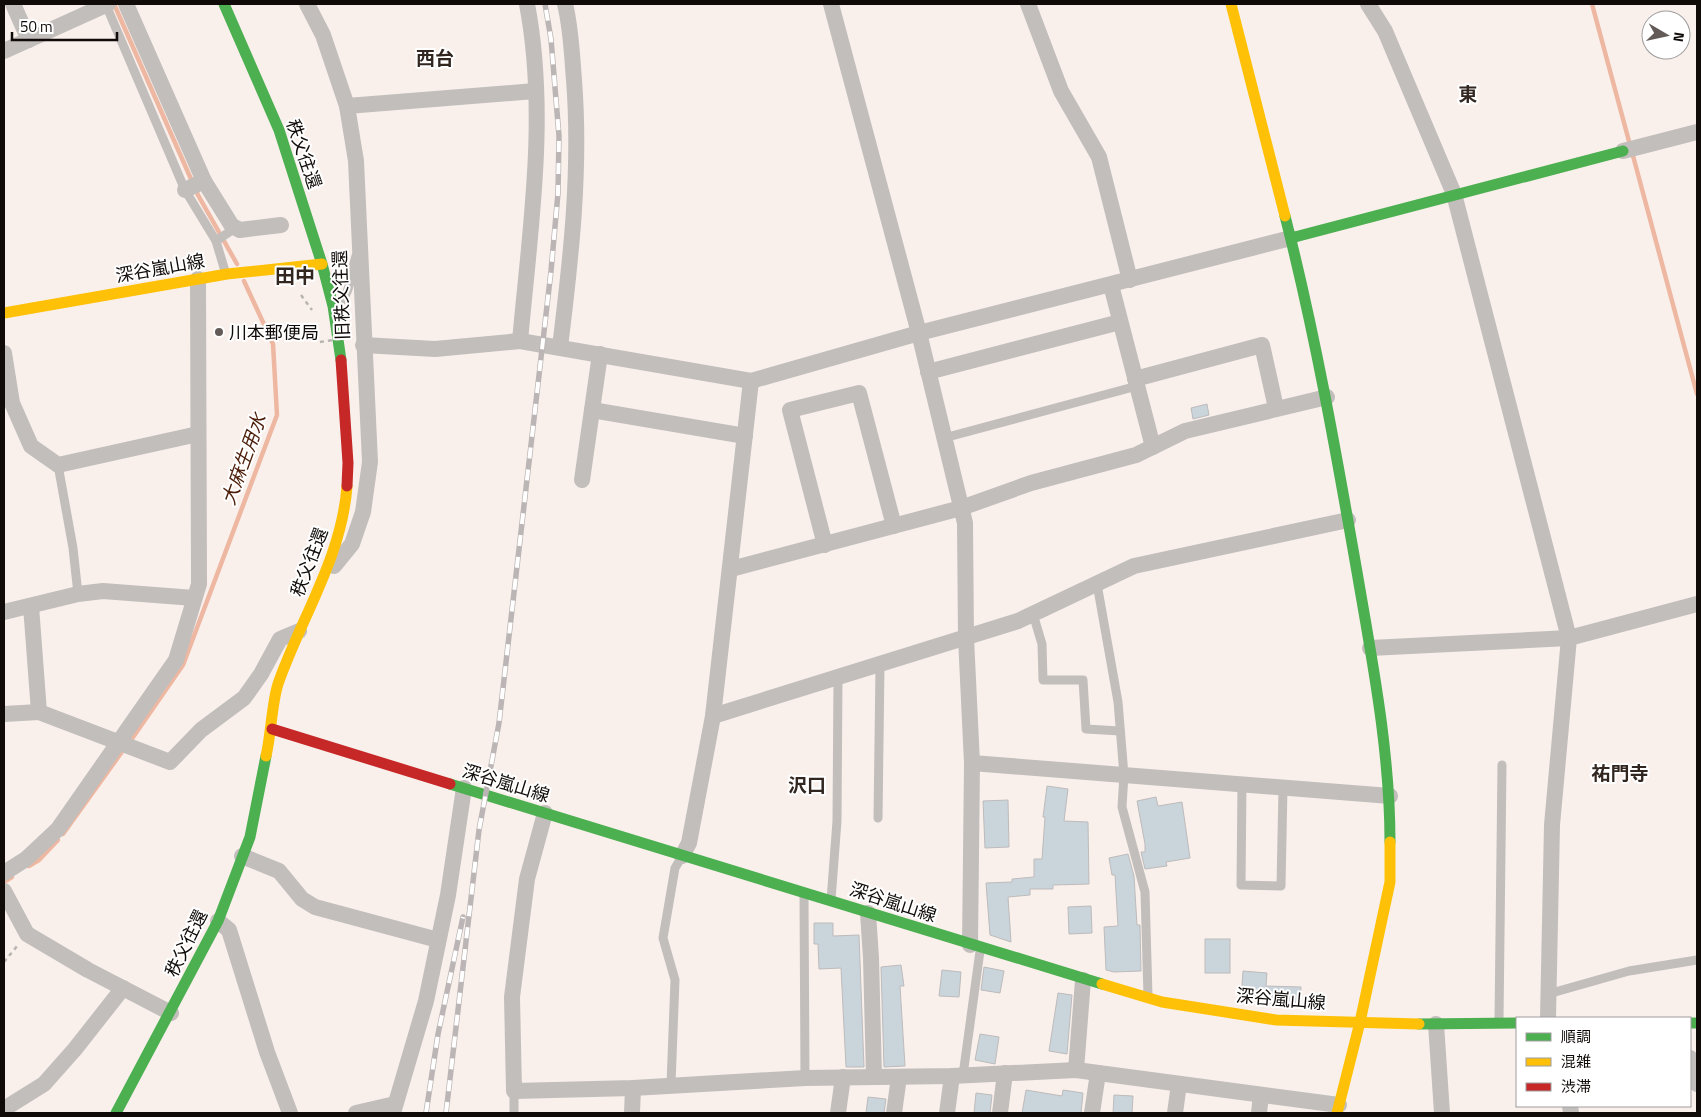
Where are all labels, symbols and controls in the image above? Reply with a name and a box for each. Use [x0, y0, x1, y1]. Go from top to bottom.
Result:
scale bar [12, 10, 118, 42]
north arrow [1641, 10, 1691, 60]
text: 50 m [20, 15, 53, 38]
text: N [1668, 31, 1690, 44]
district label: 西台 [416, 43, 454, 72]
district label: 東 [1458, 79, 1478, 108]
street label: 秩父往還 [280, 116, 328, 192]
street label: 深谷嵐山線 [113, 247, 207, 289]
street label: 旧秩父往還 [326, 250, 356, 340]
district label: 田中 [275, 260, 315, 291]
place label: 川本郵便局 [229, 319, 319, 346]
marker: 川本郵便局 [213, 326, 225, 338]
water label: 大麻生用水 [213, 408, 274, 509]
street label: 秩父往還 [283, 524, 335, 600]
street label: 深谷嵐山線 [459, 757, 553, 809]
district label: 祐門寺 [1591, 758, 1649, 787]
district label: 沢口 [788, 770, 826, 799]
street label: 深谷嵐山線 [846, 875, 940, 929]
street label: 秩父往還 [158, 905, 214, 981]
street label: 深谷嵐山線 [1235, 982, 1327, 1016]
legend [1516, 1017, 1691, 1107]
text: 順調 [1561, 1025, 1591, 1048]
text: 混雑 [1561, 1050, 1591, 1073]
text: 渋滞 [1561, 1075, 1591, 1098]

